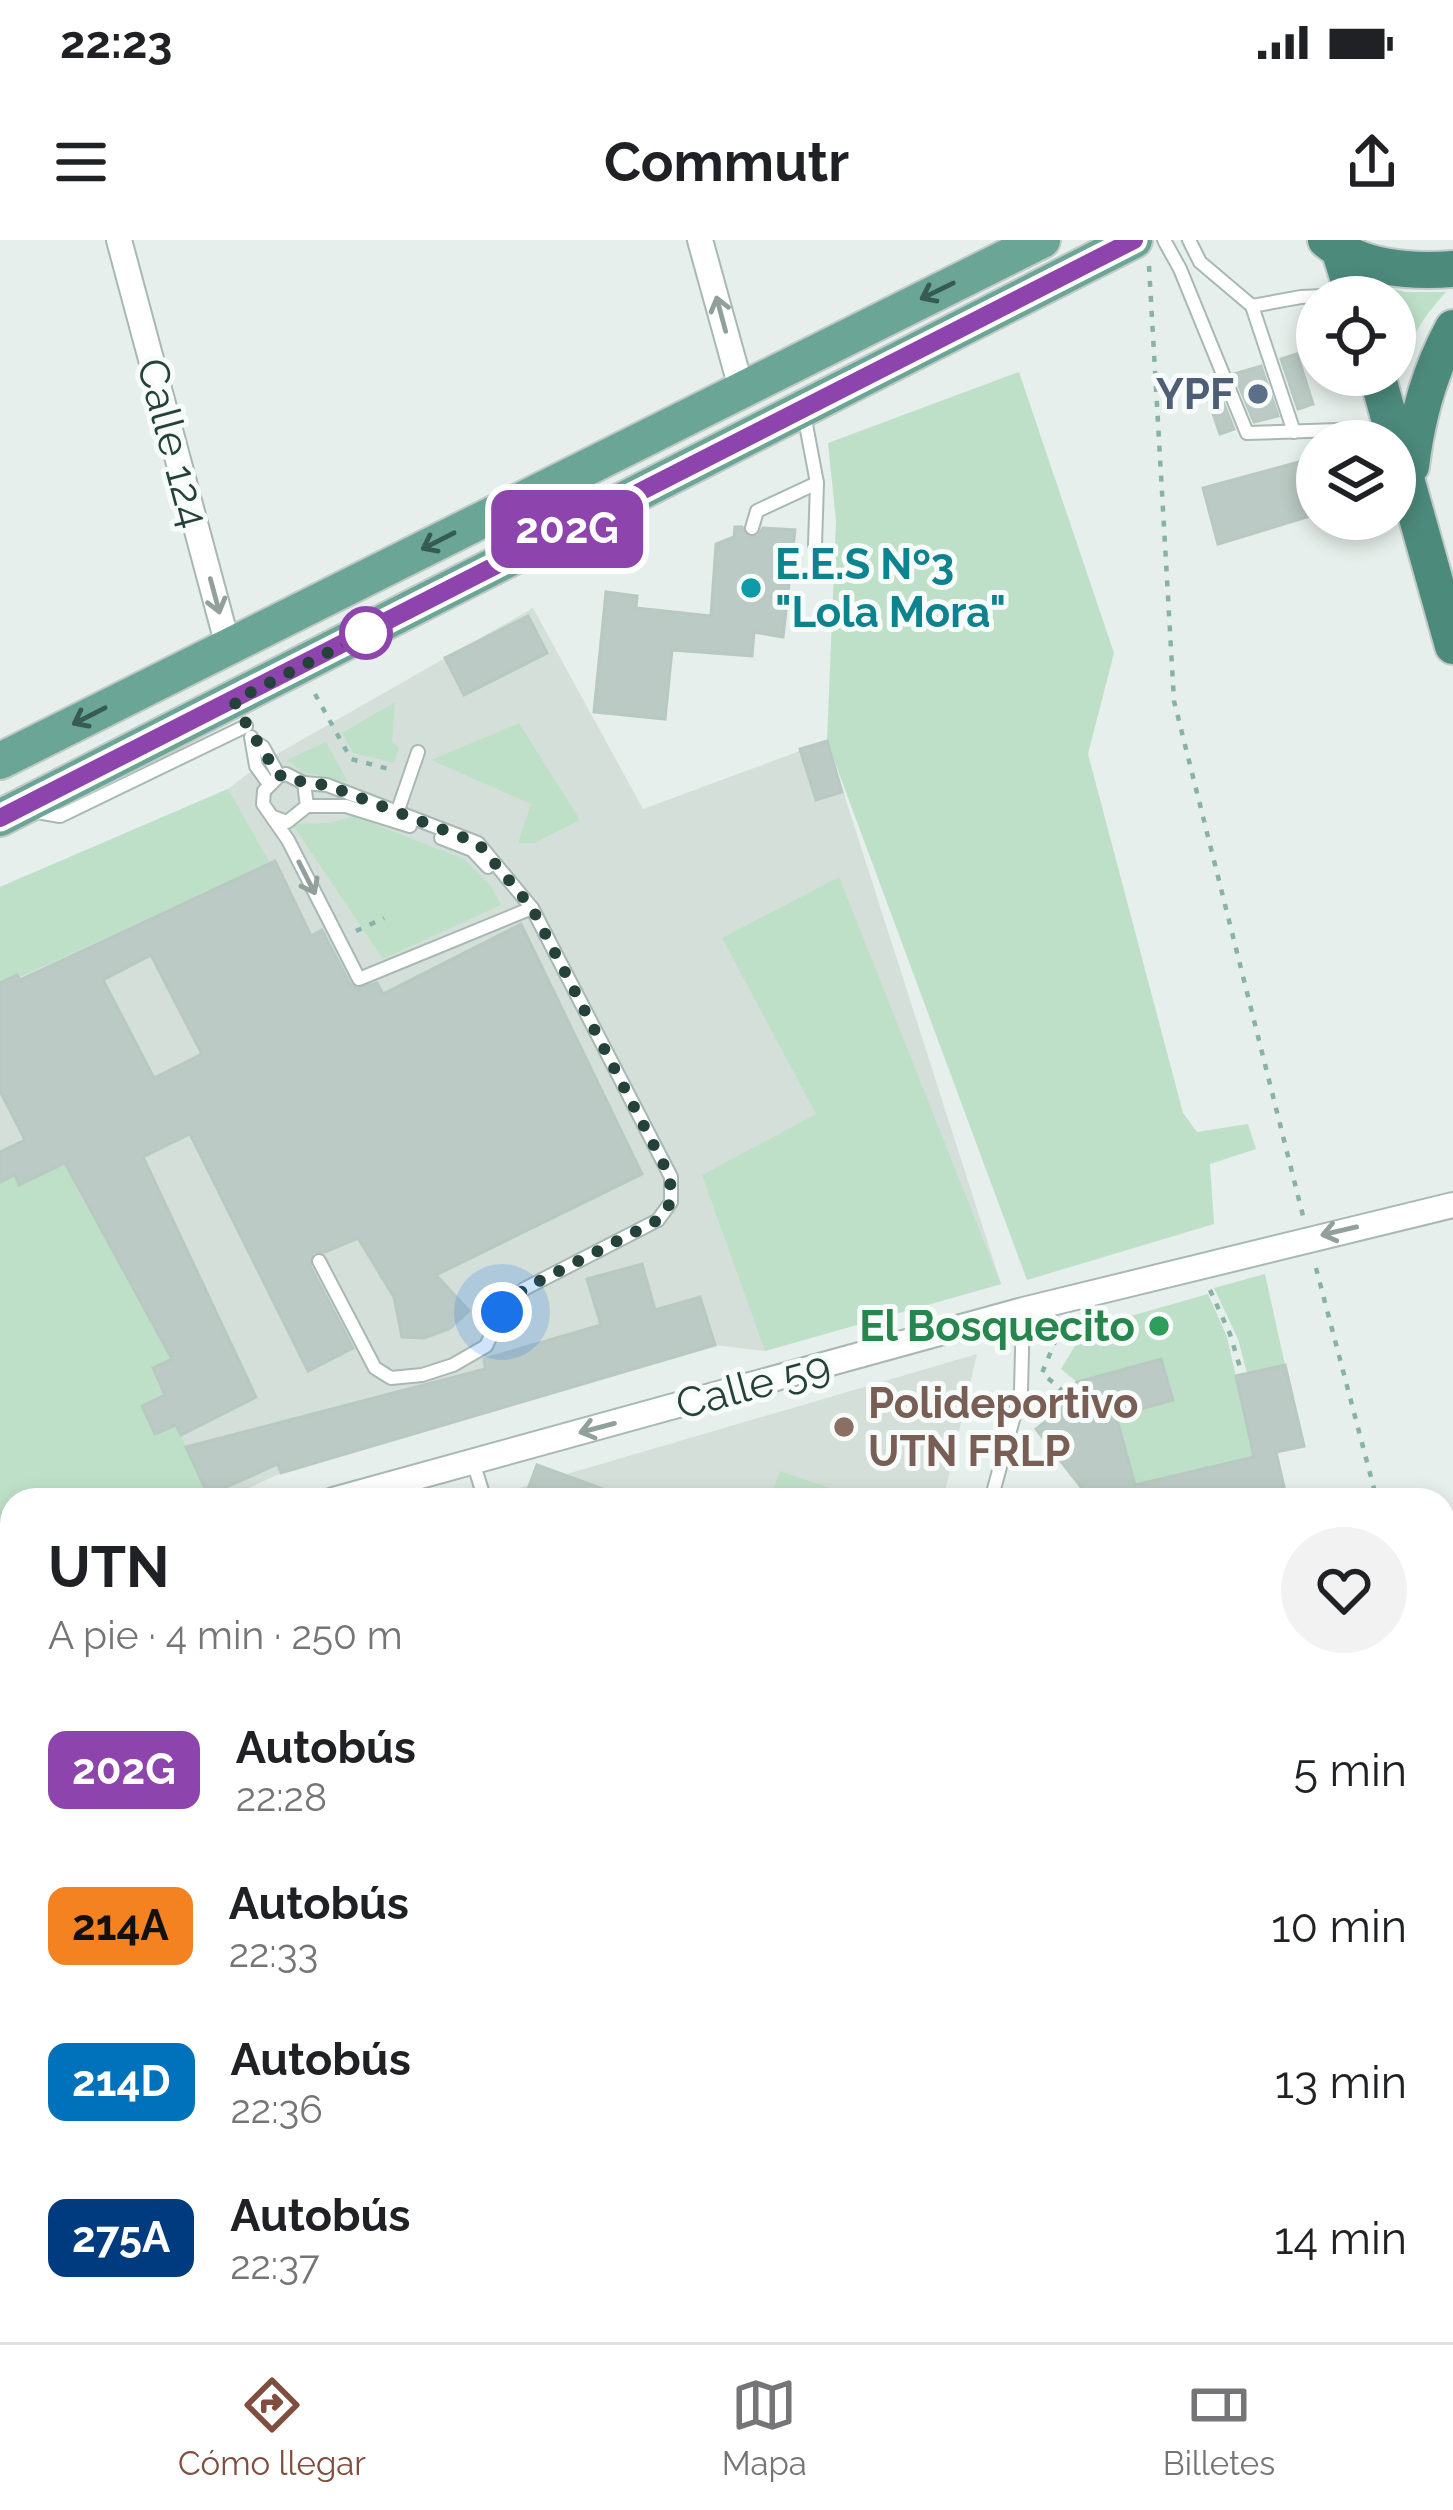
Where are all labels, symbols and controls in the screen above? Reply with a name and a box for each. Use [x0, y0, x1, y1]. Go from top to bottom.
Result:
text: 22:23 [60, 16, 172, 69]
icon: menu [48, 129, 114, 195]
icon: share [1339, 129, 1405, 195]
text: Commutr [604, 130, 849, 194]
map controls [1296, 276, 1416, 540]
button: locate [1296, 276, 1416, 396]
one-way arrow [920, 281, 955, 304]
one-way arrow [708, 296, 730, 334]
street label: Calle 124 [127, 353, 219, 533]
place label: YPF [1156, 370, 1234, 419]
marker: YPF [1245, 381, 1271, 407]
button: layers [1296, 420, 1416, 540]
line badge: 202G [483, 490, 651, 568]
text: 202G [515, 504, 619, 553]
one-way arrow [421, 530, 456, 553]
place label: E.E.S Nº3 "Lola Mora" [775, 540, 1006, 637]
marker: E.E.S Nº3 "Lola Mora" [738, 575, 764, 601]
one-way arrow [205, 577, 227, 615]
unlabelled marker [341, 608, 391, 658]
one-way arrow [72, 706, 108, 728]
one-way arrow [297, 860, 320, 895]
one-way arrow [1321, 1221, 1359, 1243]
your location [472, 1282, 532, 1342]
place label: El Bosquecito [859, 1302, 1135, 1351]
marker: El Bosquecito [1146, 1313, 1172, 1339]
street label: Calle 59 [671, 1341, 835, 1429]
place label: Polideportivo UTN FRLP [868, 1379, 1138, 1476]
marker: Polideportivo UTN FRLP [831, 1414, 857, 1440]
one-way arrow [578, 1418, 616, 1440]
button: heart [1281, 1527, 1407, 1653]
text: UTN [48, 1533, 170, 1600]
text: A pie · 4 min · 250 m [48, 1612, 403, 1658]
text: Autobús [236, 1721, 416, 1774]
text: 5 min [1294, 1744, 1407, 1797]
text: 202G [72, 1745, 176, 1794]
text: 22:28 [236, 1774, 327, 1820]
text: Autobús [229, 1877, 409, 1930]
text: 10 min [1271, 1900, 1407, 1953]
text: 214A [72, 1901, 169, 1950]
text: 22:33 [229, 1930, 318, 1976]
text: Autobús [231, 2033, 411, 2086]
text: 13 min [1275, 2056, 1407, 2109]
text: 214D [72, 2057, 171, 2106]
text: 22:36 [231, 2086, 323, 2132]
text: Autobús [230, 2189, 411, 2242]
text: 14 min [1274, 2212, 1407, 2265]
text: 275A [72, 2213, 170, 2262]
text: 22:37 [230, 2242, 320, 2288]
tab: Cómo llegar [178, 2372, 366, 2483]
tab: Mapa [722, 2372, 807, 2483]
tab: Billetes [1163, 2372, 1275, 2483]

